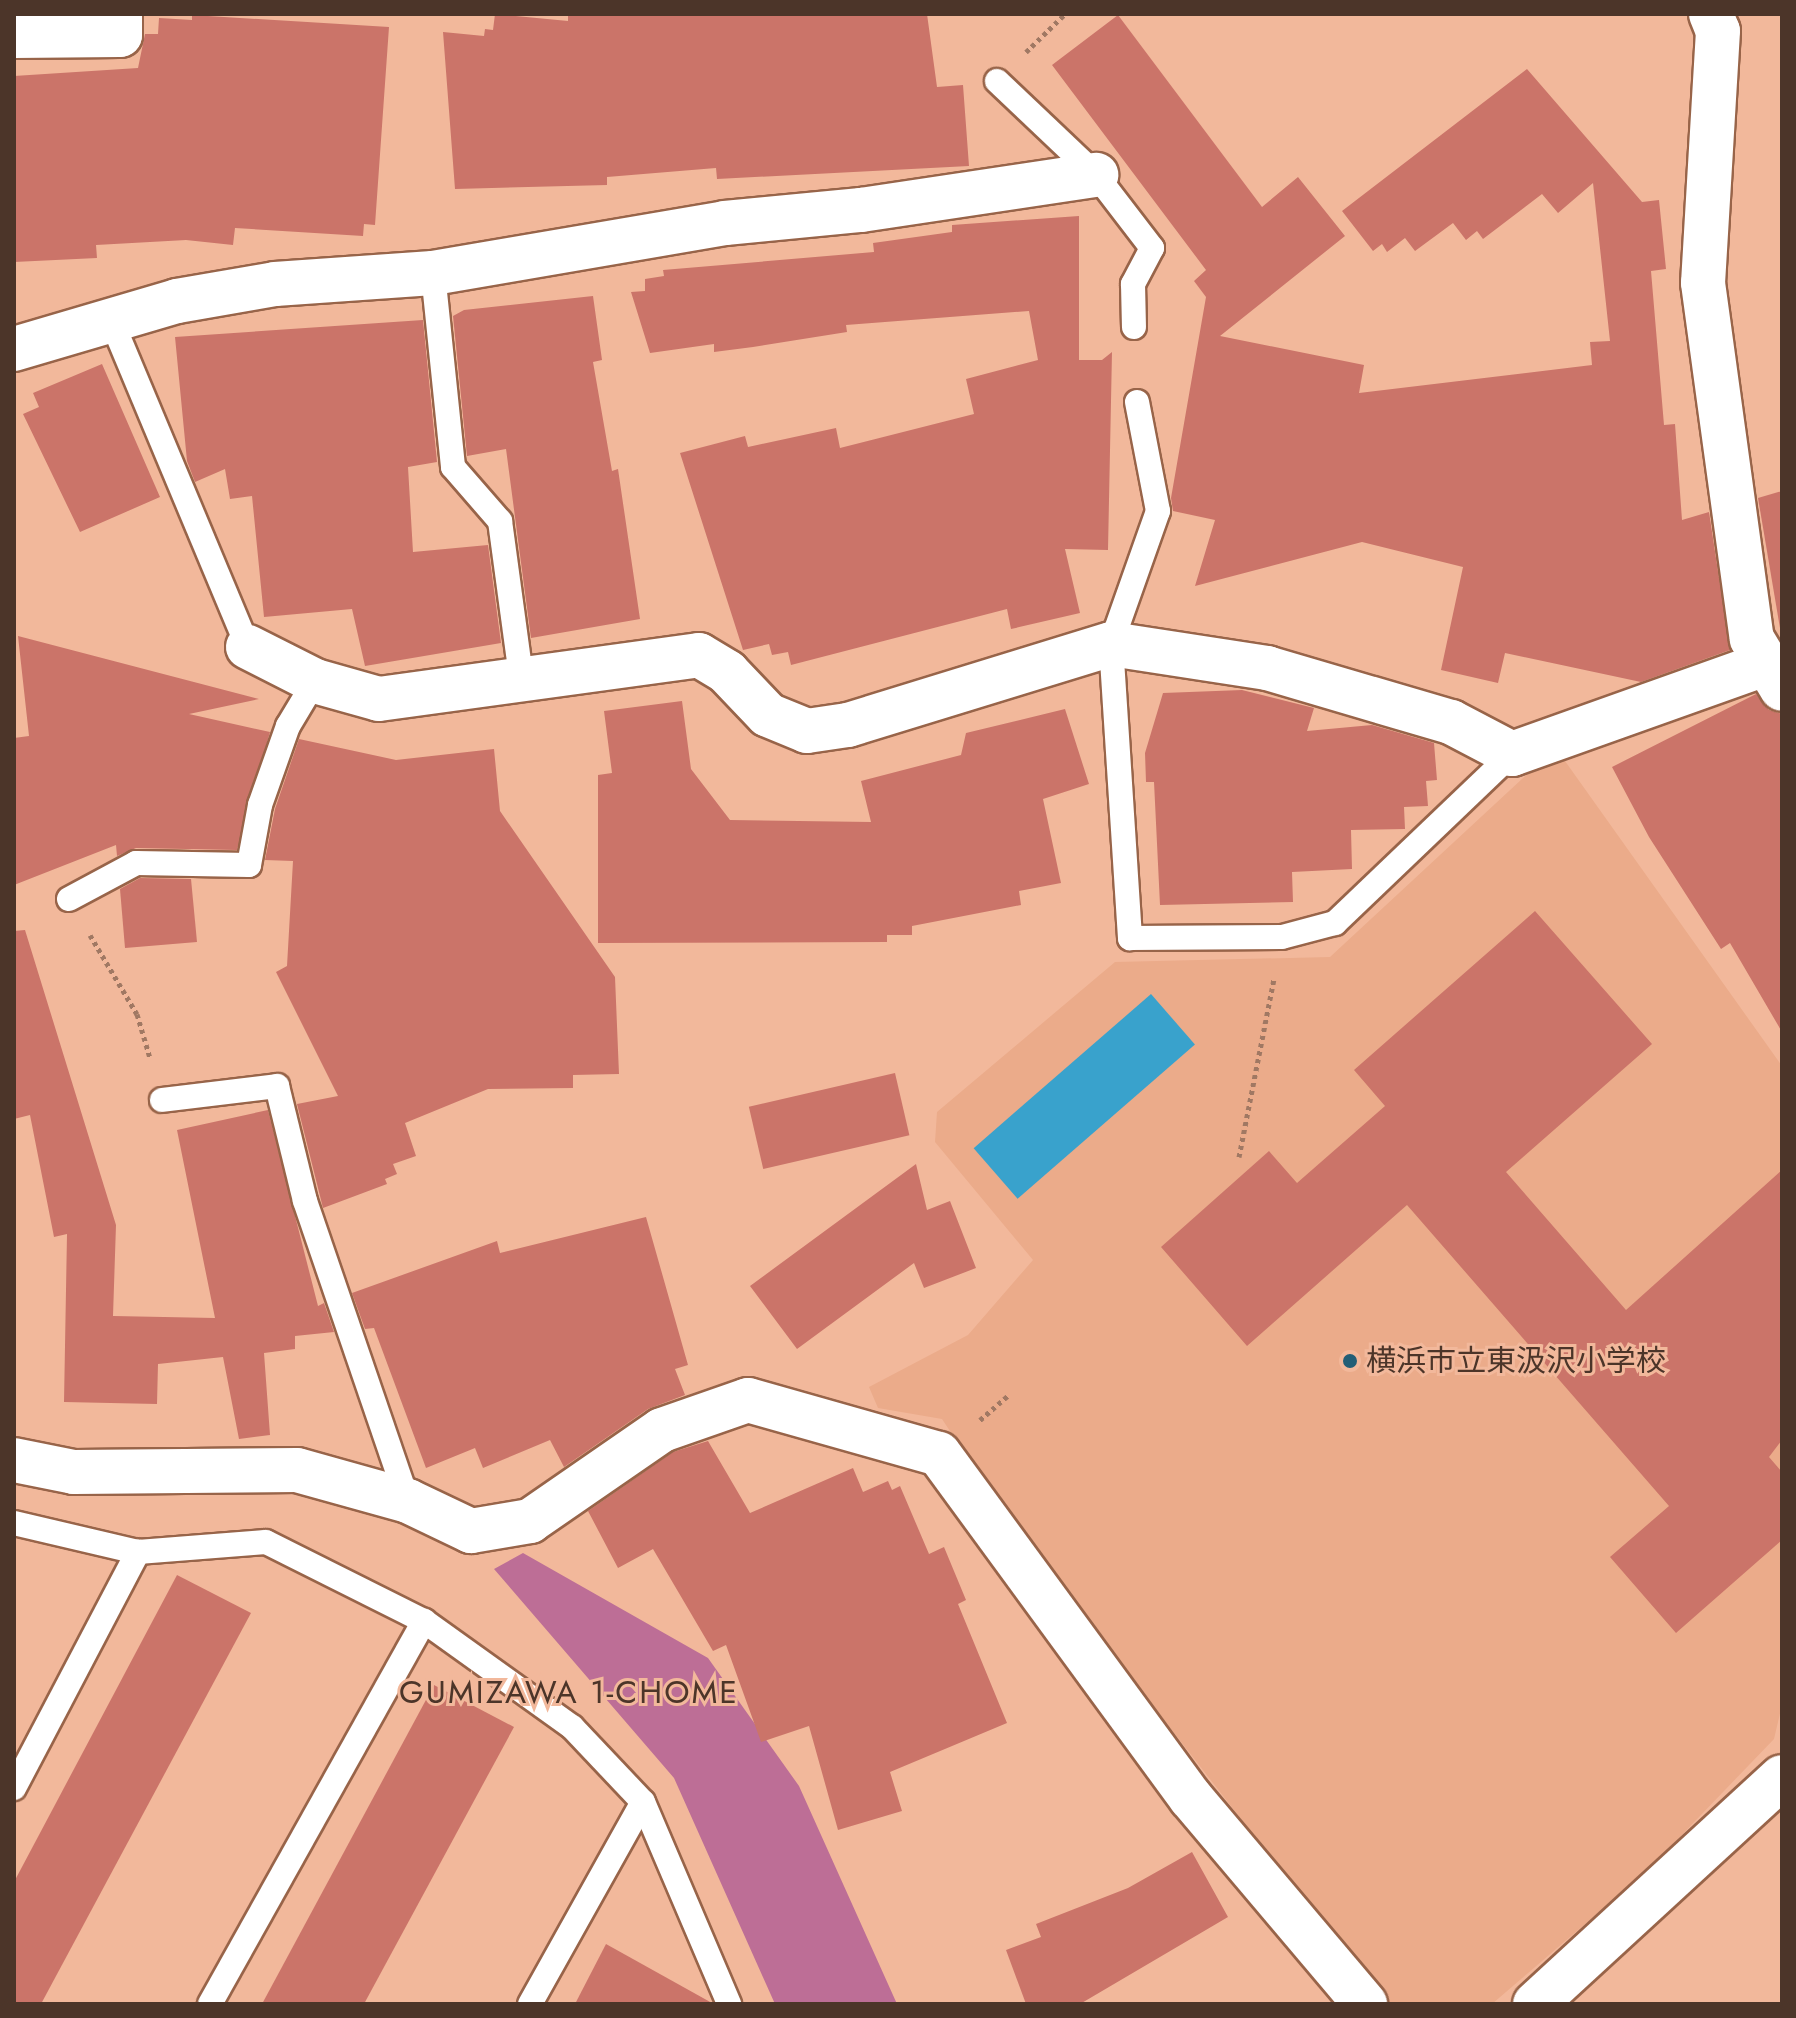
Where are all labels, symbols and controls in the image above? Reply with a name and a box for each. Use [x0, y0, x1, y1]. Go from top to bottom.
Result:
place label: 横浜市立東汲沢小学校 [1366, 1343, 1666, 1379]
marker: 横浜市立東汲沢小学校 [1341, 1352, 1359, 1370]
district label: GUMIZAWA 1-CHOME [399, 1673, 739, 1711]

